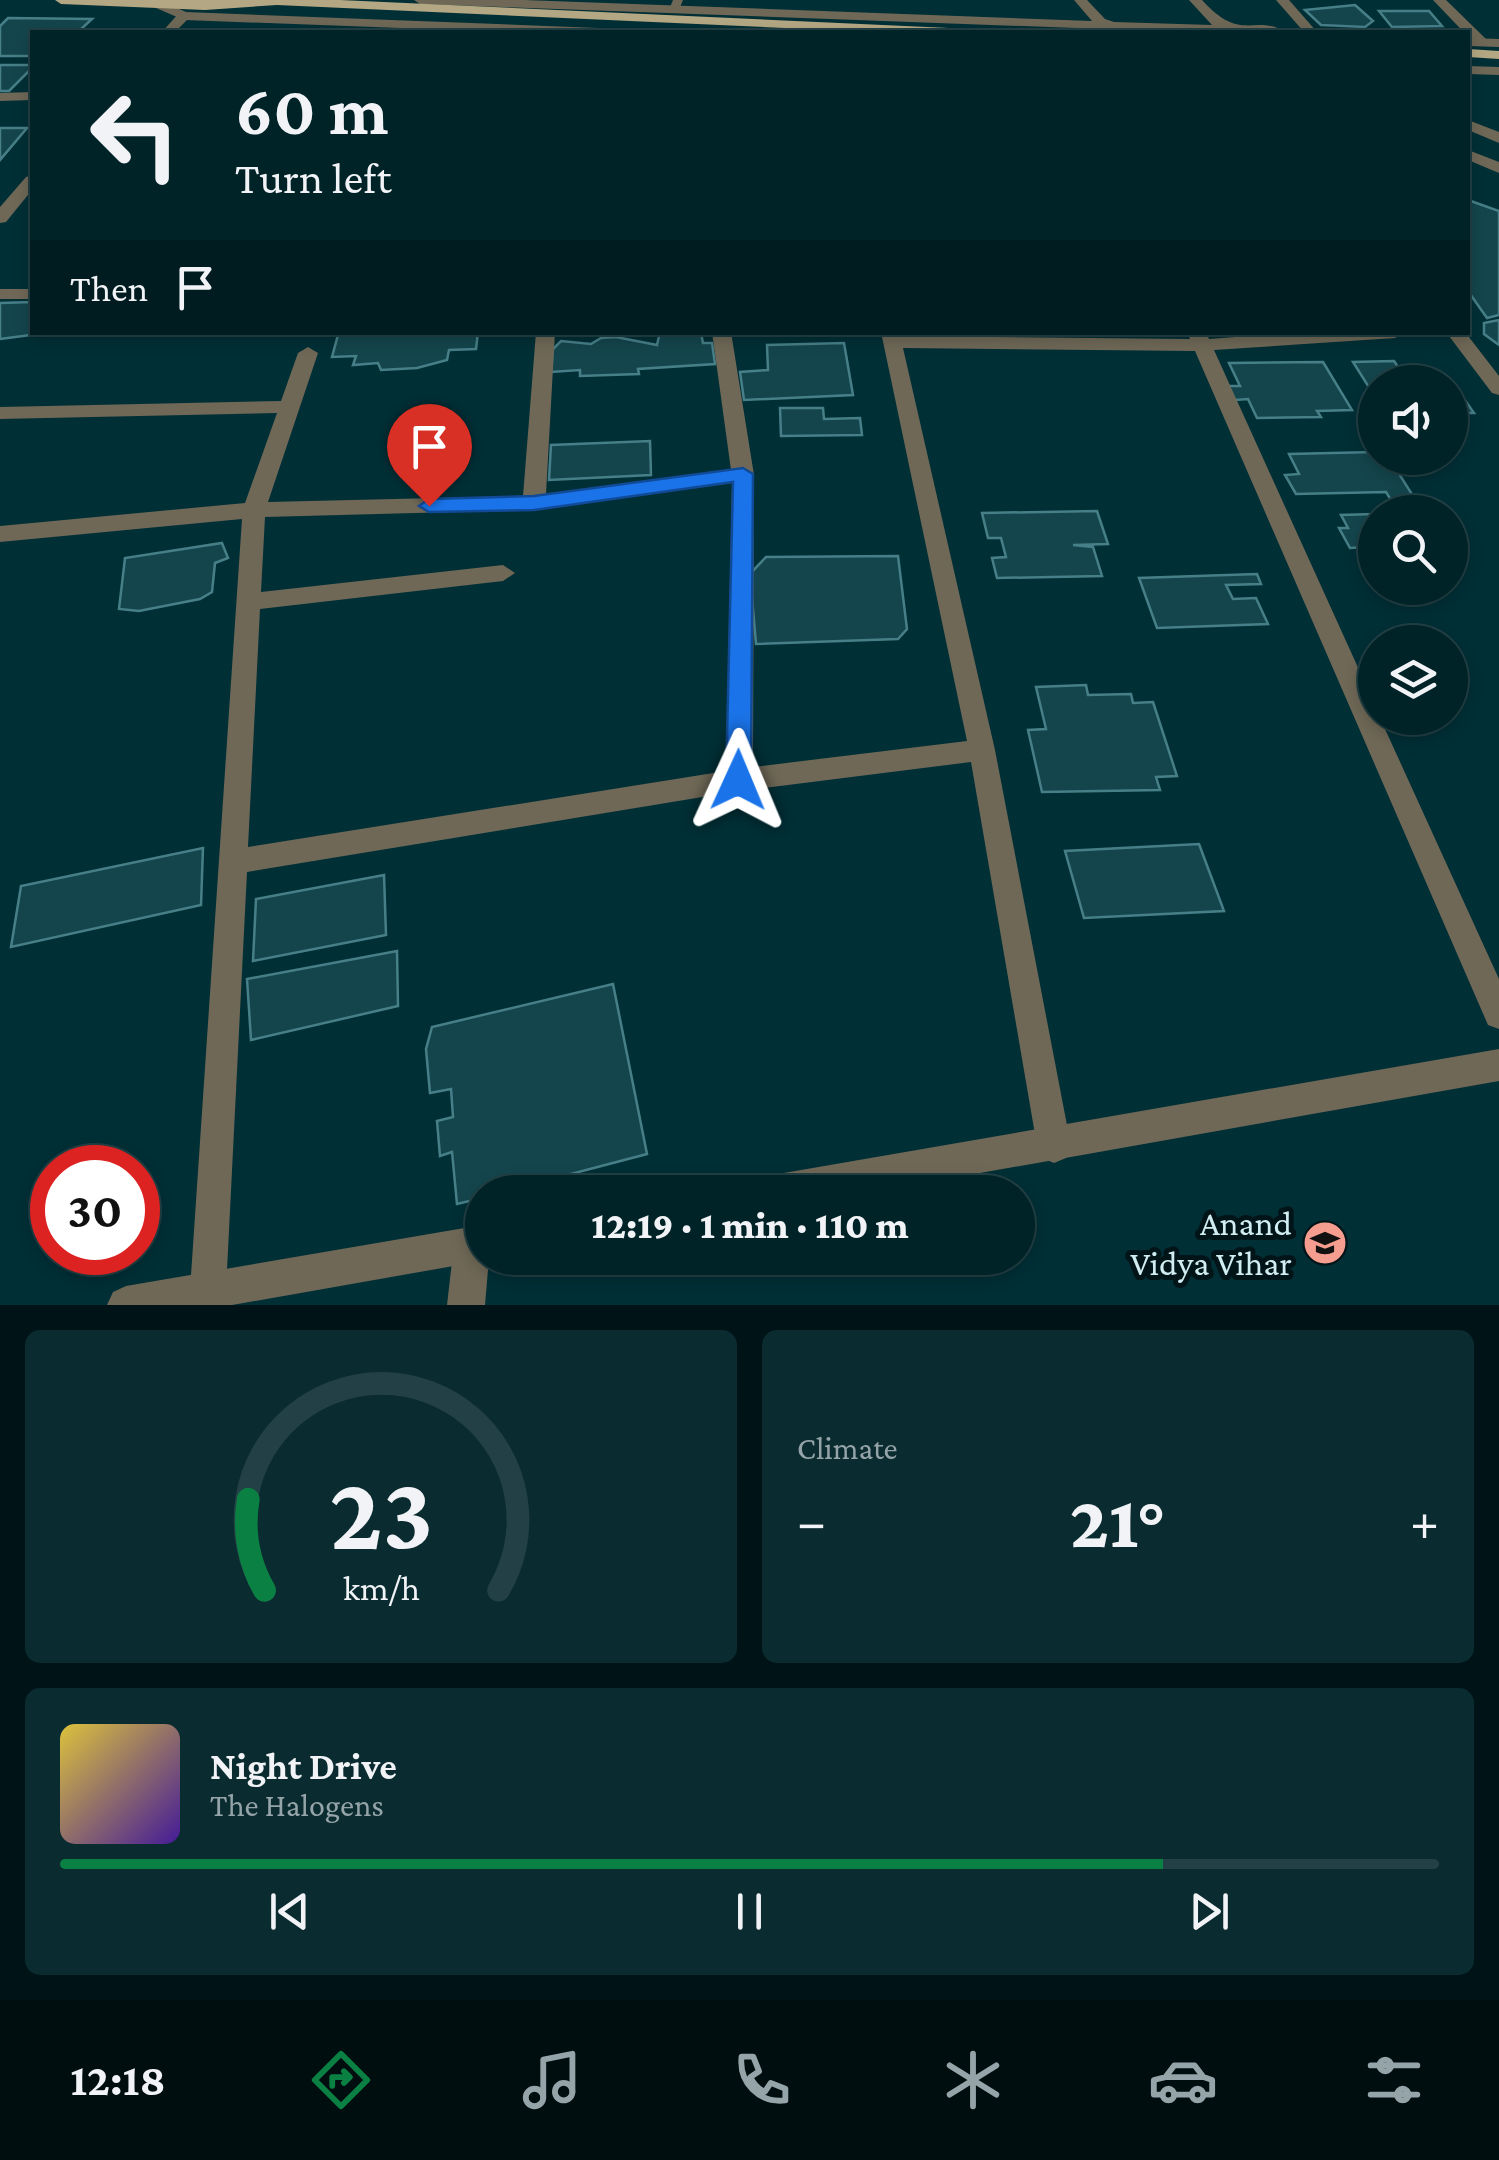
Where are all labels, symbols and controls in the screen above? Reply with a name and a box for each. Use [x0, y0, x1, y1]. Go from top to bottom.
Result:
icon: left [70, 70, 200, 200]
text: 60 m [235, 71, 388, 149]
text: Turn left [235, 153, 392, 203]
icon: arrive [168, 260, 223, 315]
text: Then [70, 267, 148, 309]
map controls [1358, 365, 1468, 735]
button: sound [1358, 365, 1468, 475]
pin [387, 404, 472, 507]
icon: arrive [402, 419, 457, 474]
button: search [1358, 495, 1468, 605]
button: layers [1358, 625, 1468, 735]
position arrow [686, 728, 790, 832]
speed limit sign: 30 [30, 1145, 160, 1275]
text: 12:19 · 1 min · 110 m [591, 1204, 909, 1246]
place label: Anand Vidya Vihar [1130, 1204, 1292, 1283]
school or university icon: Anand Vidya Vihar [1302, 1220, 1348, 1266]
text: Climate [797, 1430, 898, 1466]
text: 23 [329, 1455, 433, 1570]
text: 21° [1070, 1480, 1166, 1563]
text: − [797, 1491, 826, 1552]
text: + [1410, 1491, 1439, 1552]
text: km/h [342, 1568, 420, 1608]
text: Night Drive [210, 1745, 397, 1787]
text: The Halogens [210, 1787, 384, 1823]
icon: previous [262, 1884, 317, 1939]
icon: pause [722, 1884, 777, 1939]
icon: next [1182, 1884, 1237, 1939]
icon: directions [306, 2045, 376, 2115]
icon: music [517, 2045, 587, 2115]
icon: phone [727, 2045, 797, 2115]
icon: climate [938, 2045, 1008, 2115]
icon: car [1148, 2045, 1218, 2115]
icon: filters [1359, 2045, 1429, 2115]
text: 12:18 [70, 2055, 166, 2105]

